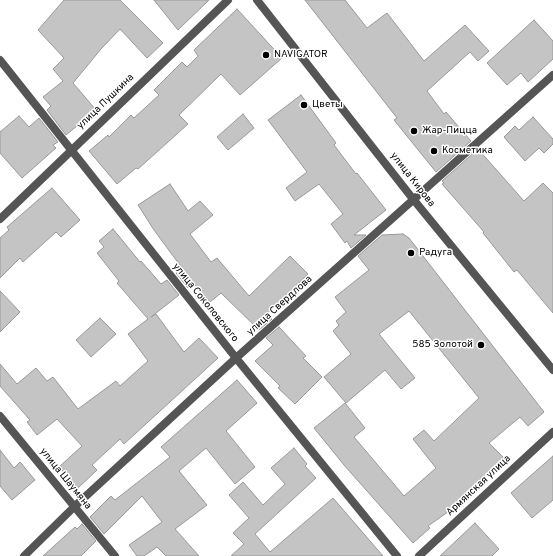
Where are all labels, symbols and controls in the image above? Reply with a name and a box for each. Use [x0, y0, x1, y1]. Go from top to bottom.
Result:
place label: NAVIGATOR [274, 49, 328, 61]
marker: NAVIGATOR [261, 50, 271, 60]
street label: улица Пушкина [75, 72, 137, 132]
place label: Цветы [312, 99, 343, 111]
marker: Цветы [299, 100, 309, 110]
place label: Жар-Пицца [422, 125, 477, 137]
marker: Жар-Пицца [409, 126, 419, 136]
place label: Косметика [442, 145, 493, 157]
marker: Косметика [429, 146, 439, 156]
street label: улица Кирова [387, 150, 437, 210]
place label: Радуга [419, 247, 452, 259]
marker: Радуга [406, 248, 416, 258]
street label: улица Соколовского [169, 261, 241, 345]
street label: улица Свердлова [245, 273, 315, 339]
place label: 585 Золотой [412, 339, 473, 351]
marker: 585 Золотой [476, 340, 486, 350]
street label: улица Шаумяна [37, 446, 93, 512]
street label: Армянская улица [444, 453, 514, 519]

